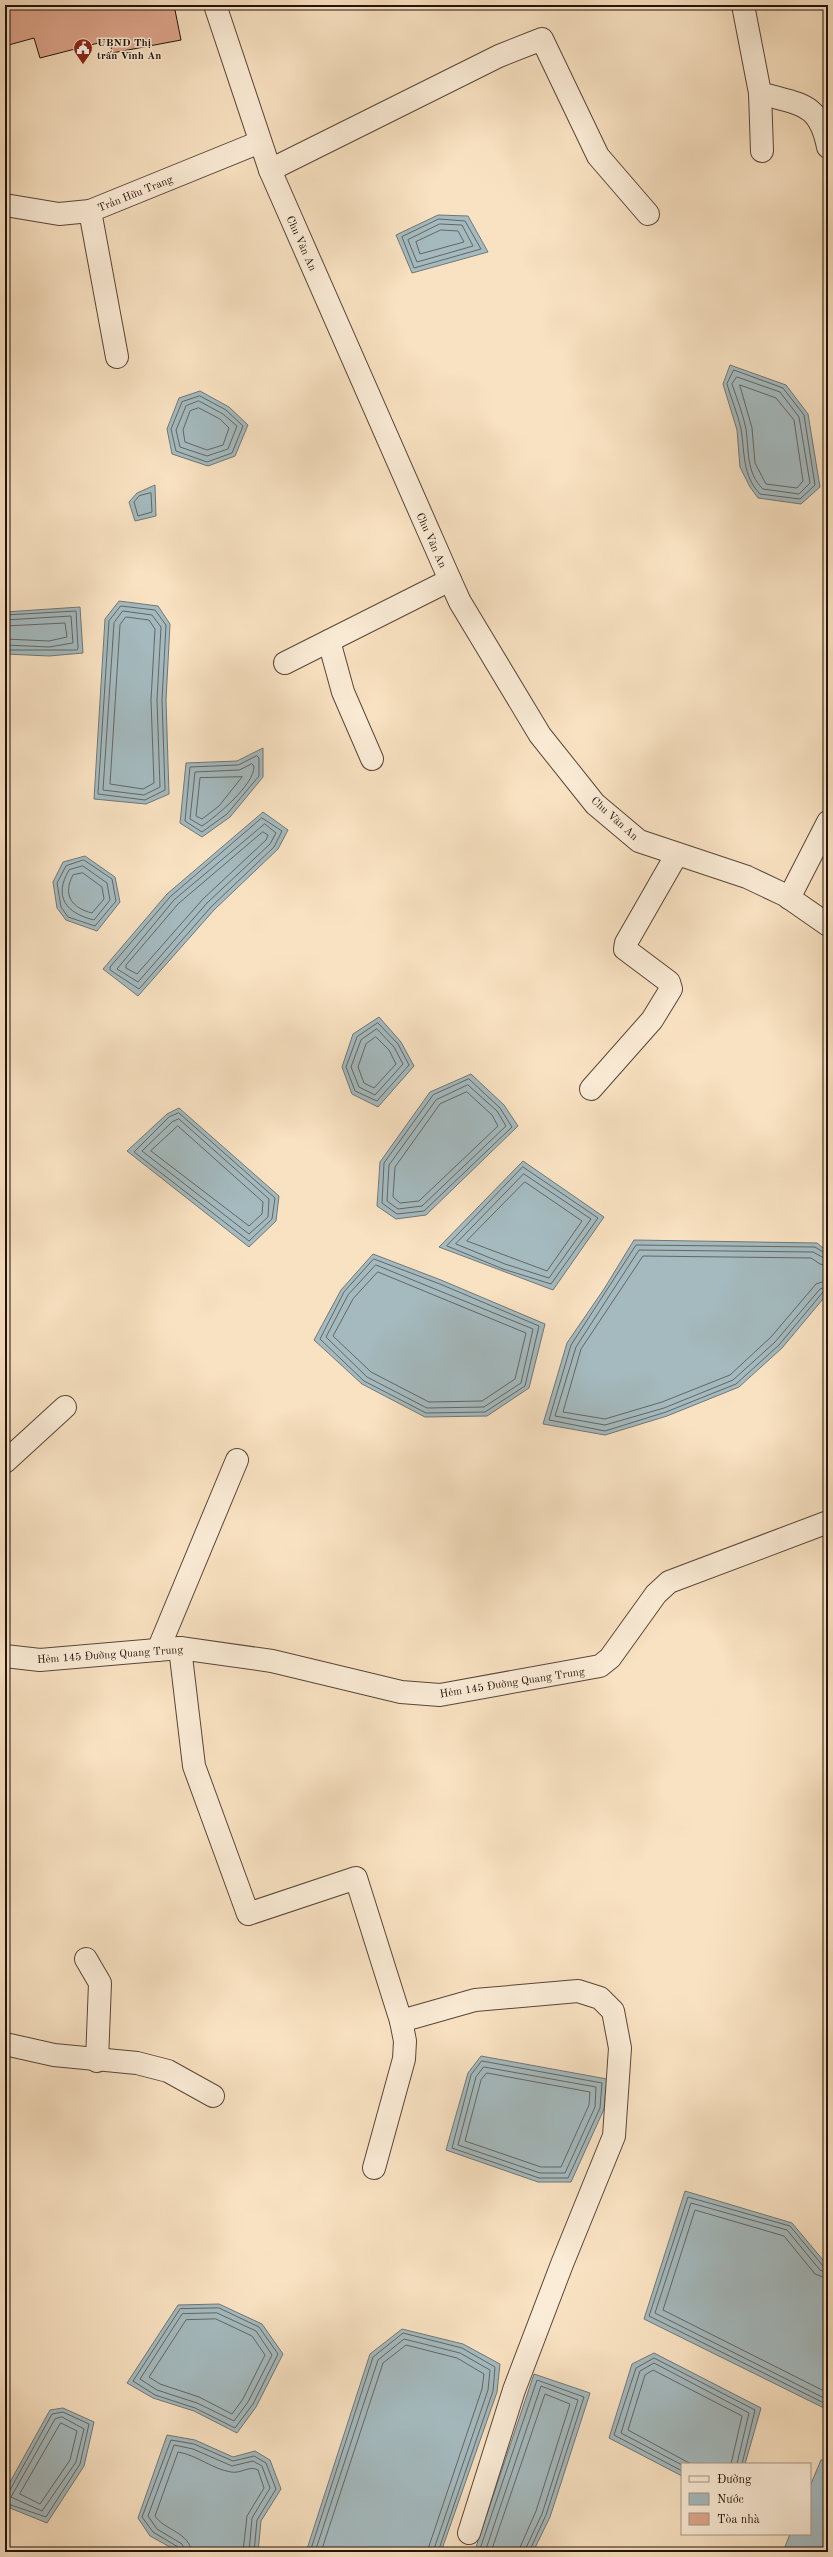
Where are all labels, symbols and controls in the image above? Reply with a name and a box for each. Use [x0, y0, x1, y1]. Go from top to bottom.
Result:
public building icon: UBND Thị trấn Vĩnh An [72, 37, 94, 65]
place label: UBND Thị trấn Vĩnh An [97, 38, 161, 62]
street label: Trần Hữu Trang [96, 173, 175, 214]
street label: Chu Văn An [284, 214, 318, 273]
street label: Chu Văn An [414, 511, 448, 570]
street label: Chu Văn An [588, 795, 640, 843]
street label: Hẻm 145 Đường Quang Trung [37, 1645, 184, 1666]
street label: Hẻm 145 Đường Quang Trung [439, 1667, 586, 1700]
legend [681, 2463, 811, 2535]
text: Đường [717, 2474, 752, 2486]
text: Nước [717, 2494, 744, 2506]
text: Tòa nhà [717, 2514, 760, 2526]

